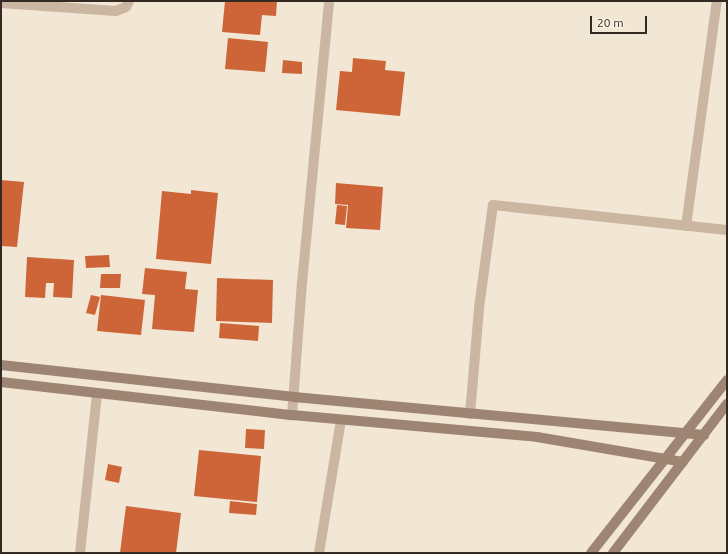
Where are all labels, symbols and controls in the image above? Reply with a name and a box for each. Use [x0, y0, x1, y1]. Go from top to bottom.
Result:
scale bar [592, 8, 649, 34]
text: 20 m [597, 16, 624, 29]

